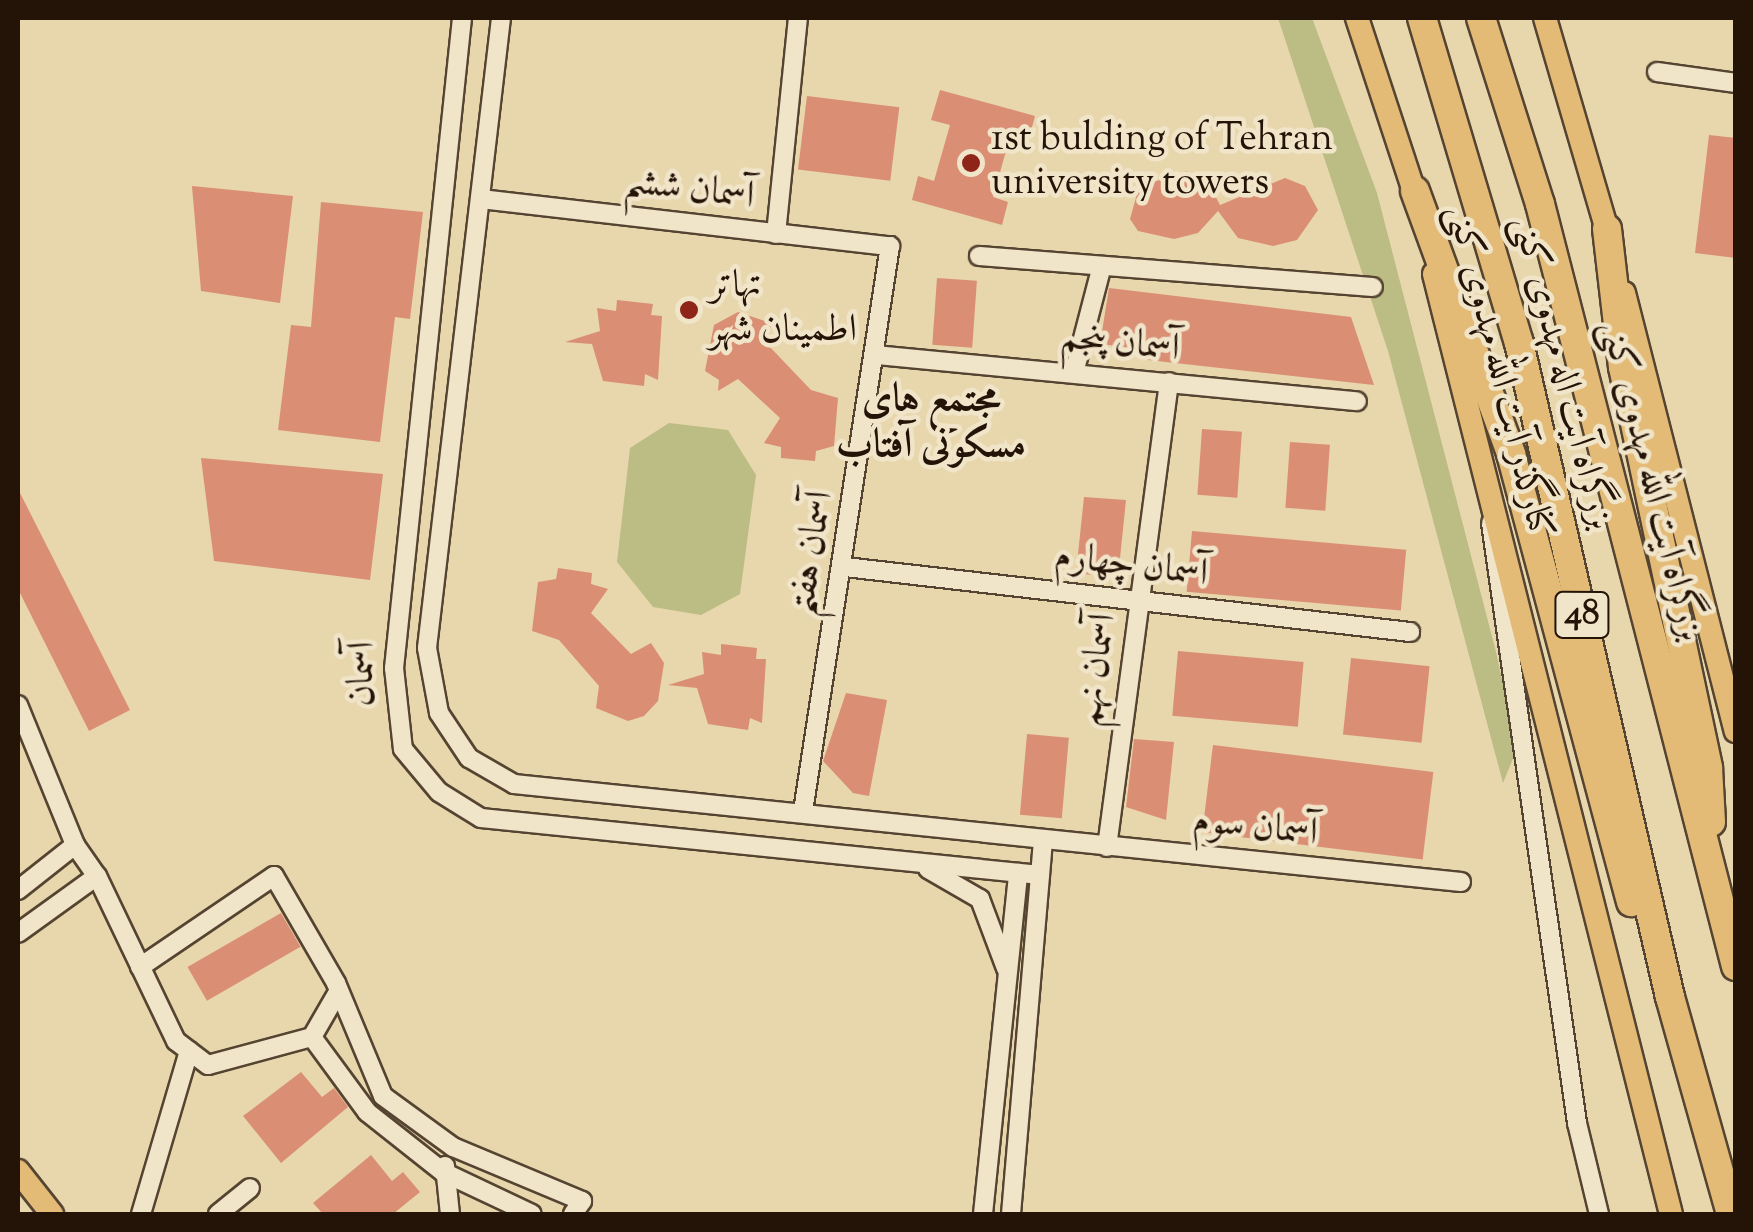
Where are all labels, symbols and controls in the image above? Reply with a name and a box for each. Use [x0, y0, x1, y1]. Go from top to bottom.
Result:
place label: 1st bulding of Tehran university towers [991, 118, 1333, 208]
marker: 1st bulding of Tehran university towers [960, 152, 982, 174]
street label: آسمان ششم [621, 160, 757, 222]
street label: کنارگذر آیت الله مهدوی کنی [1434, 200, 1562, 544]
street label: بزرگراه آیت اله مهدوی کنی [1500, 212, 1622, 534]
place label: تهاتر اطمینان شهر [709, 265, 857, 354]
marker: تهاتر اطمینان شهر [678, 299, 700, 321]
street label: آسمان پنجم [1058, 316, 1182, 374]
street label: بزرگراه آیت الله مهدوی کنی [1588, 316, 1712, 646]
district label: مجتمع های مسکونی آفتاب [836, 377, 1026, 471]
street label: آسمان هفتم [781, 488, 845, 620]
street label: آسمان چهارم [1052, 535, 1210, 599]
road number: 48 [1552, 585, 1612, 645]
street label: آسمان نهم [1068, 611, 1128, 729]
street label: آسمان [341, 641, 387, 707]
street label: آسمان سوم [1190, 800, 1320, 858]

